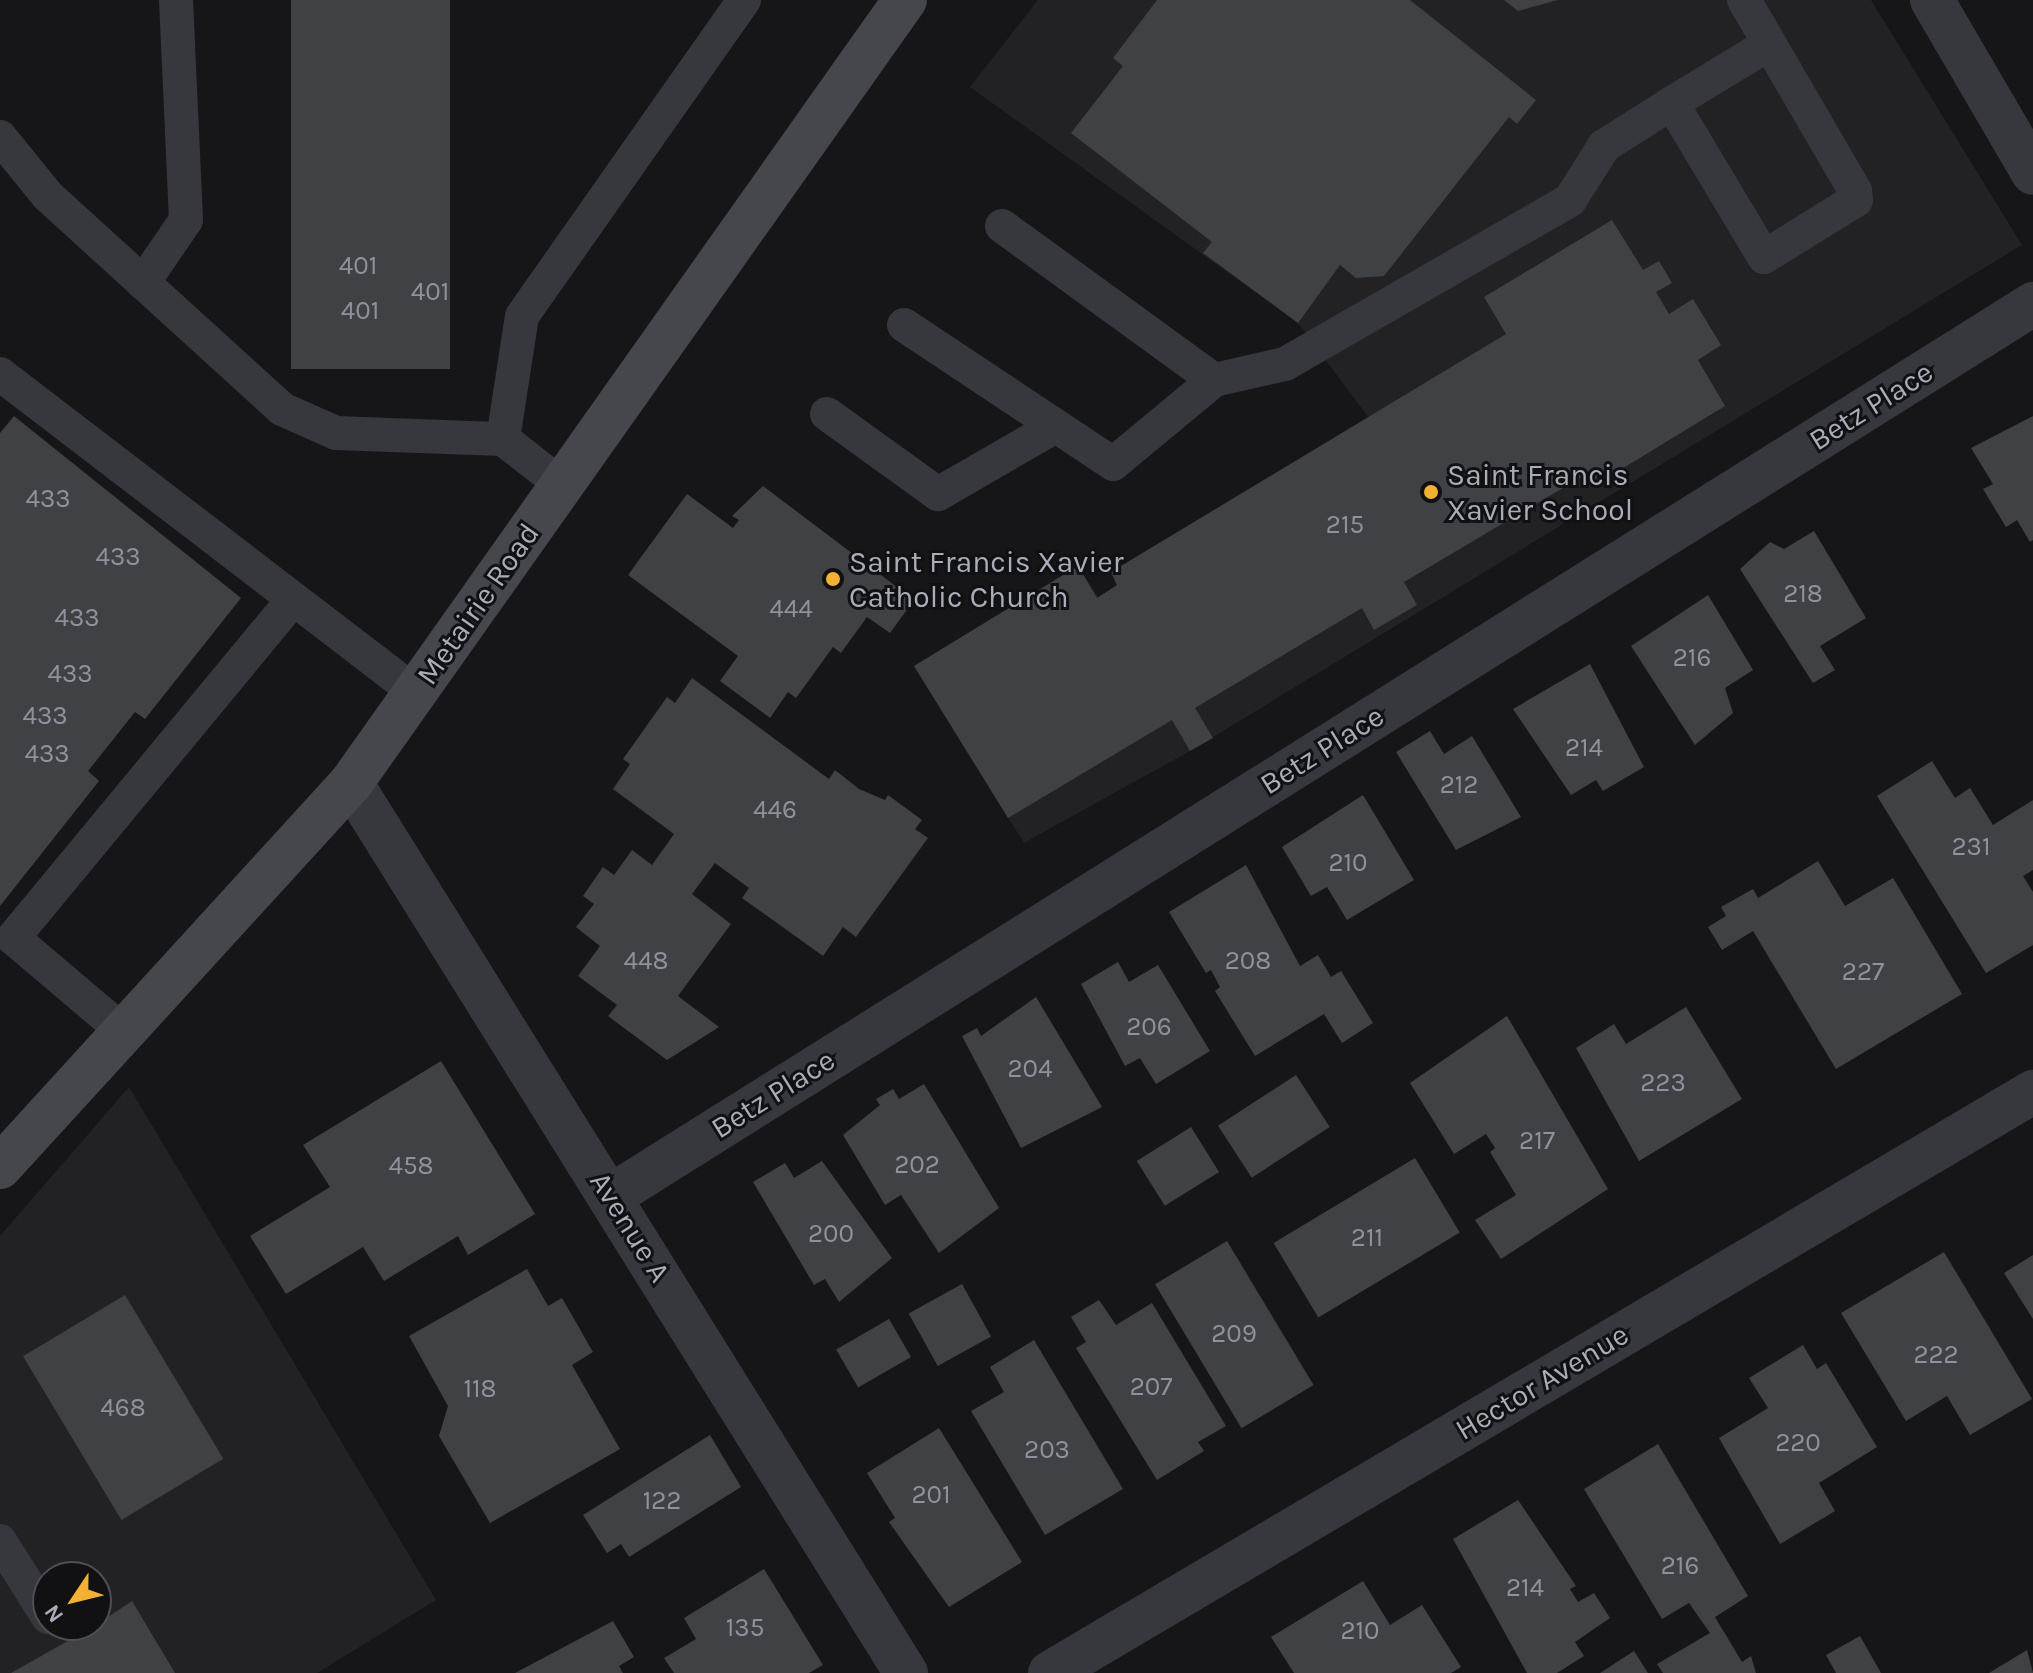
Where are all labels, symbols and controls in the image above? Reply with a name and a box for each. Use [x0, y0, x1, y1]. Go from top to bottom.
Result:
house number: 401 [339, 250, 377, 282]
house number: 401 [411, 276, 449, 308]
house number: 401 [341, 295, 379, 327]
street label: Betz Place [1802, 354, 1940, 458]
place label: Saint Francis Xavier School [1447, 457, 1633, 528]
house number: 433 [25, 483, 71, 515]
marker: Saint Francis Xavier School [1422, 483, 1440, 501]
house number: 215 [1326, 509, 1364, 541]
street label: Metairie Road [409, 516, 547, 692]
house number: 433 [95, 541, 141, 573]
place label: Saint Francis Xavier Catholic Church [849, 544, 1124, 614]
marker: Saint Francis Xavier Catholic Church [824, 570, 842, 588]
house number: 218 [1783, 578, 1823, 610]
house number: 444 [769, 593, 813, 625]
house number: 433 [54, 602, 100, 634]
house number: 216 [1673, 642, 1711, 674]
house number: 433 [47, 658, 93, 690]
street label: Betz Place [1253, 698, 1391, 802]
house number: 433 [22, 700, 68, 732]
house number: 214 [1565, 732, 1603, 764]
house number: 433 [24, 738, 70, 770]
house number: 212 [1440, 769, 1478, 801]
house number: 446 [753, 794, 797, 826]
house number: 231 [1951, 831, 1991, 863]
house number: 210 [1328, 847, 1368, 879]
house number: 448 [623, 945, 669, 977]
house number: 208 [1225, 945, 1271, 977]
house number: 227 [1842, 956, 1884, 988]
house number: 206 [1126, 1011, 1172, 1043]
street label: Betz Place [704, 1042, 842, 1146]
house number: 204 [1007, 1053, 1053, 1085]
house number: 223 [1640, 1067, 1686, 1099]
house number: 217 [1519, 1125, 1555, 1157]
house number: 202 [894, 1149, 940, 1181]
house number: 458 [388, 1150, 434, 1182]
street label: Avenue A [582, 1165, 678, 1289]
house number: 200 [808, 1218, 854, 1250]
house number: 211 [1351, 1222, 1383, 1254]
street label: Hector Avenue [1449, 1316, 1635, 1448]
house number: 209 [1211, 1318, 1257, 1350]
house number: 222 [1913, 1339, 1959, 1371]
house number: 207 [1130, 1371, 1172, 1403]
house number: 118 [463, 1373, 497, 1405]
house number: 468 [100, 1392, 146, 1424]
house number: 220 [1775, 1427, 1821, 1459]
house number: 203 [1024, 1434, 1070, 1466]
house number: 201 [911, 1479, 951, 1511]
house number: 122 [643, 1485, 681, 1517]
house number: 216 [1661, 1550, 1699, 1582]
north arrow [32, 1561, 112, 1641]
house number: 214 [1506, 1572, 1544, 1604]
text: N [39, 1600, 69, 1628]
house number: 135 [726, 1612, 764, 1644]
house number: 210 [1340, 1615, 1380, 1647]

